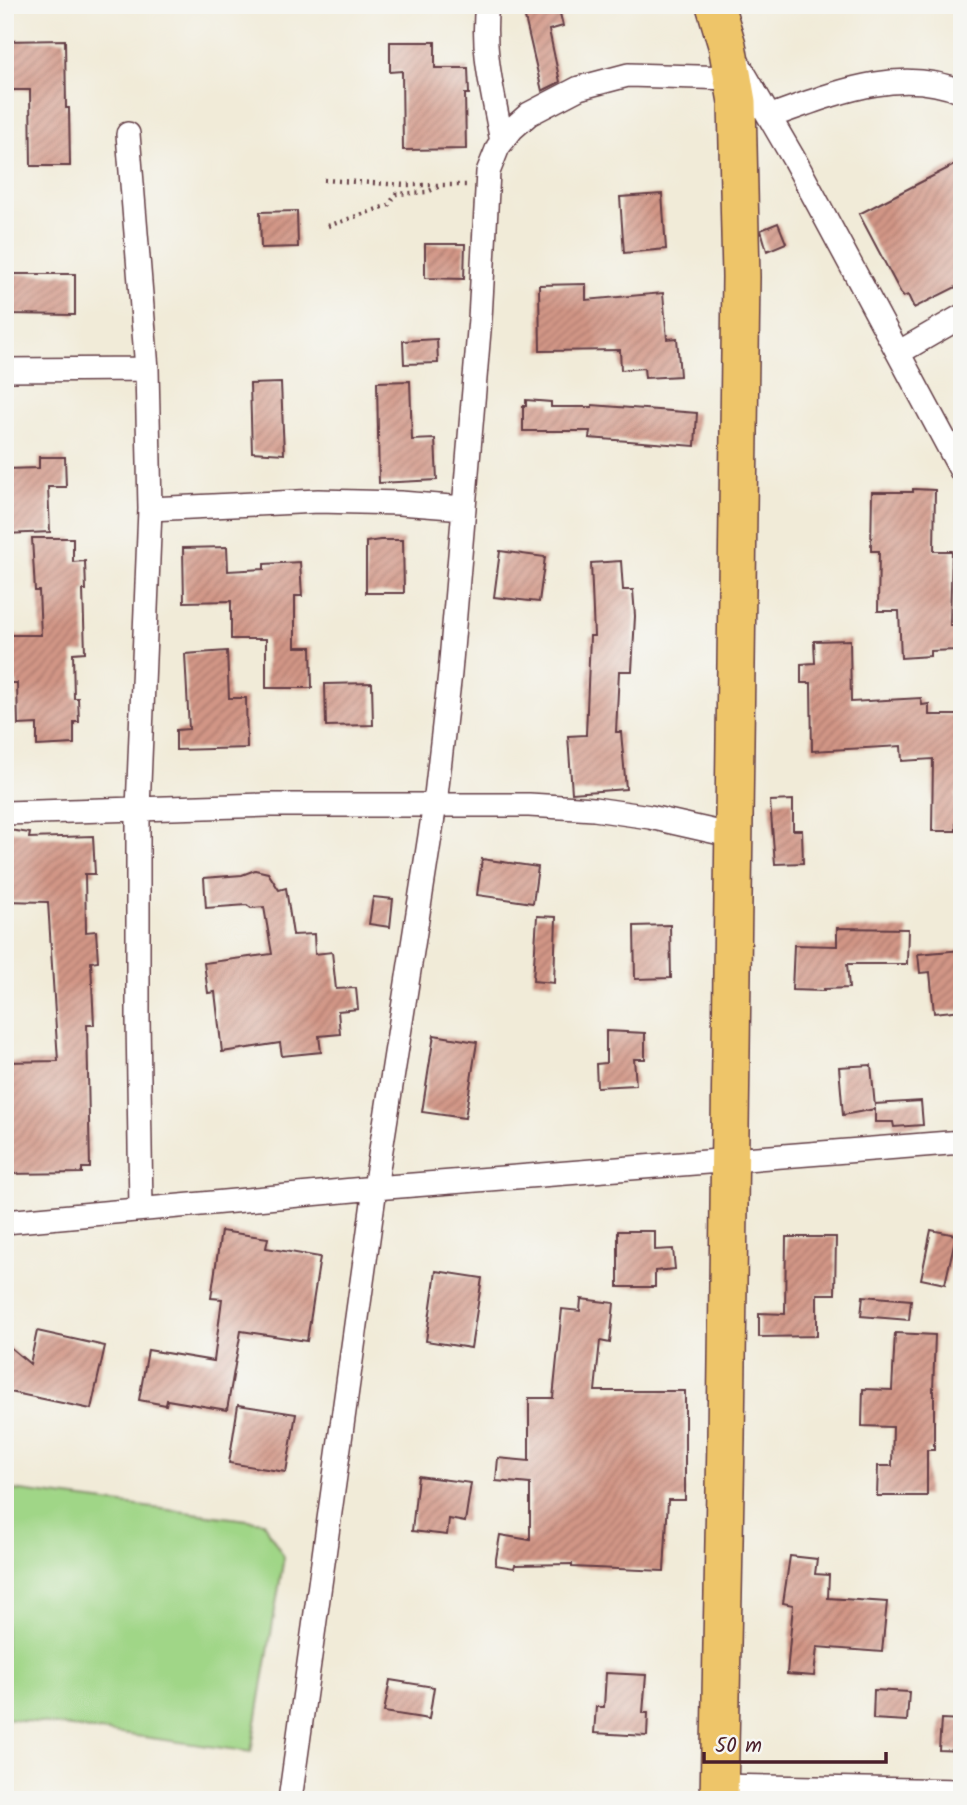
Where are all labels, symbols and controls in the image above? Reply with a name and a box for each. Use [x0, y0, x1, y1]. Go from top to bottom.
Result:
scale bar [704, 1721, 886, 1765]
text: 50 m [715, 1730, 762, 1763]

